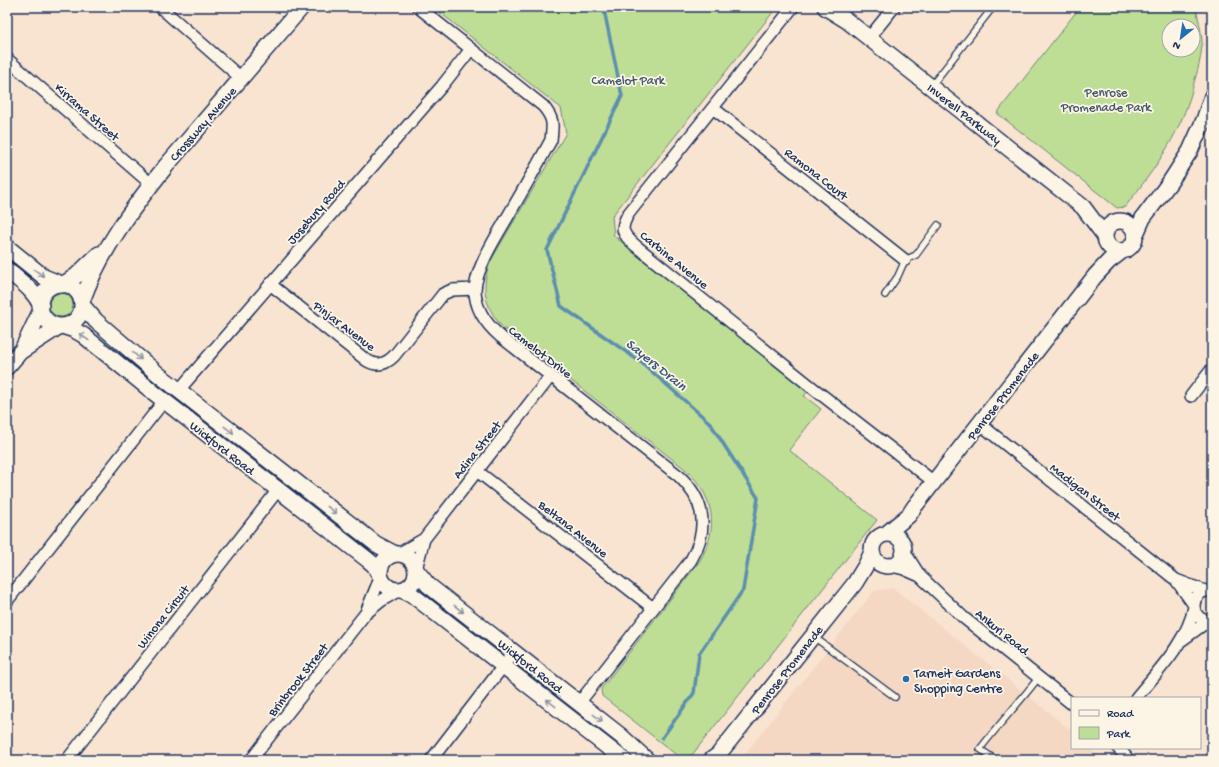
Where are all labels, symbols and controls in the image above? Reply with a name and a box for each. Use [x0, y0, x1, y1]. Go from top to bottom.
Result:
north arrow [1161, 18, 1201, 58]
text: N [1171, 38, 1183, 52]
park label: Camelot Park [592, 74, 666, 89]
street label: Kirrama Street [51, 81, 123, 146]
street label: Inverell Parkway [923, 81, 1004, 149]
street label: Crossway Avenue [167, 84, 241, 165]
park label: Penrose Promenade Park [1060, 86, 1152, 116]
street label: Ramona Court [781, 146, 851, 205]
street label: Josebury Road [285, 176, 350, 248]
street label: Carbine Avenue [636, 229, 711, 293]
one-way arrow [33, 269, 44, 277]
street label: Pinjar Avenue [309, 298, 378, 355]
street label: Camelot Drive [505, 323, 574, 383]
one-way arrow [79, 333, 90, 341]
water label: Sayers Drain [622, 336, 690, 396]
street label: Penrose Promenade [964, 349, 1043, 445]
one-way arrow [132, 352, 142, 361]
street label: Adina Street [451, 417, 506, 482]
street label: Wickford Road [186, 419, 258, 480]
one-way arrow [224, 425, 235, 434]
street label: Madigan Street [1046, 461, 1124, 526]
street label: Beltana Avenue [534, 497, 611, 562]
one-way arrow [326, 505, 337, 514]
street label: Winona Circuit [135, 581, 194, 652]
one-way arrow [454, 605, 465, 614]
street label: Ankuri Road [972, 607, 1032, 660]
street label: Penrose Promenade [748, 623, 827, 719]
street label: Wickford Road [494, 637, 566, 698]
street label: Brinbrook Street [265, 640, 333, 721]
place label: Tarneit Gardens Shopping Centre [913, 667, 1003, 697]
marker: Tarneit Gardens Shopping Centre [901, 674, 911, 684]
legend [1071, 697, 1201, 749]
one-way arrow [545, 699, 556, 707]
text: Road [1107, 708, 1134, 722]
one-way arrow [593, 714, 604, 722]
text: Park [1106, 728, 1132, 742]

